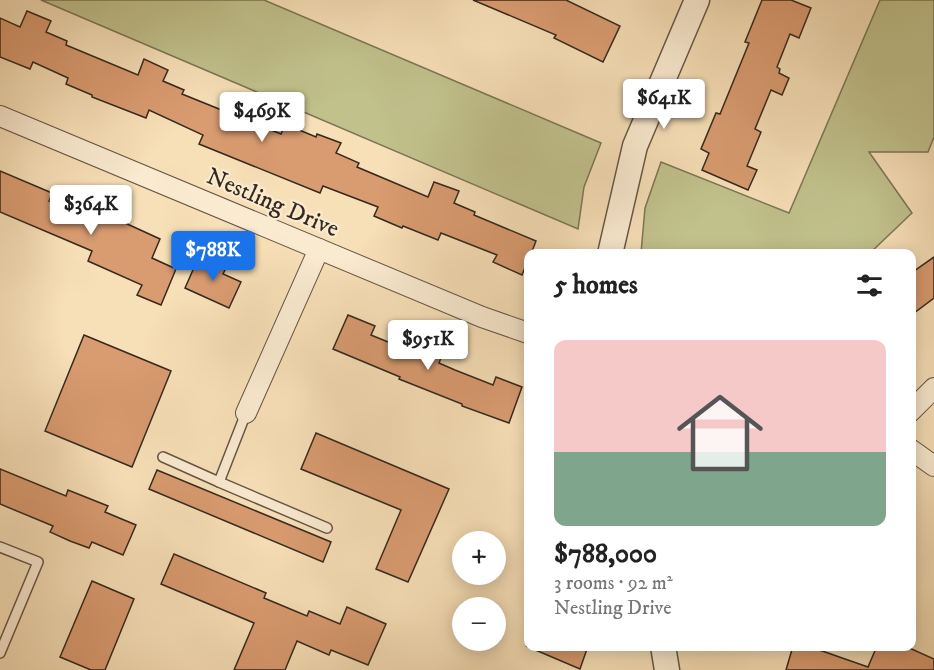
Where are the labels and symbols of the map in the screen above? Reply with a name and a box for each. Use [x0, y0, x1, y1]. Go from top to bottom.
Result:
pin: $641K [622, 79, 706, 130]
pin: $469K [220, 92, 304, 143]
street label: Nestling Drive [202, 162, 343, 244]
pin: $364K [49, 185, 133, 236]
pin: $788K [171, 231, 255, 282]
pin: $951K [386, 320, 470, 371]

